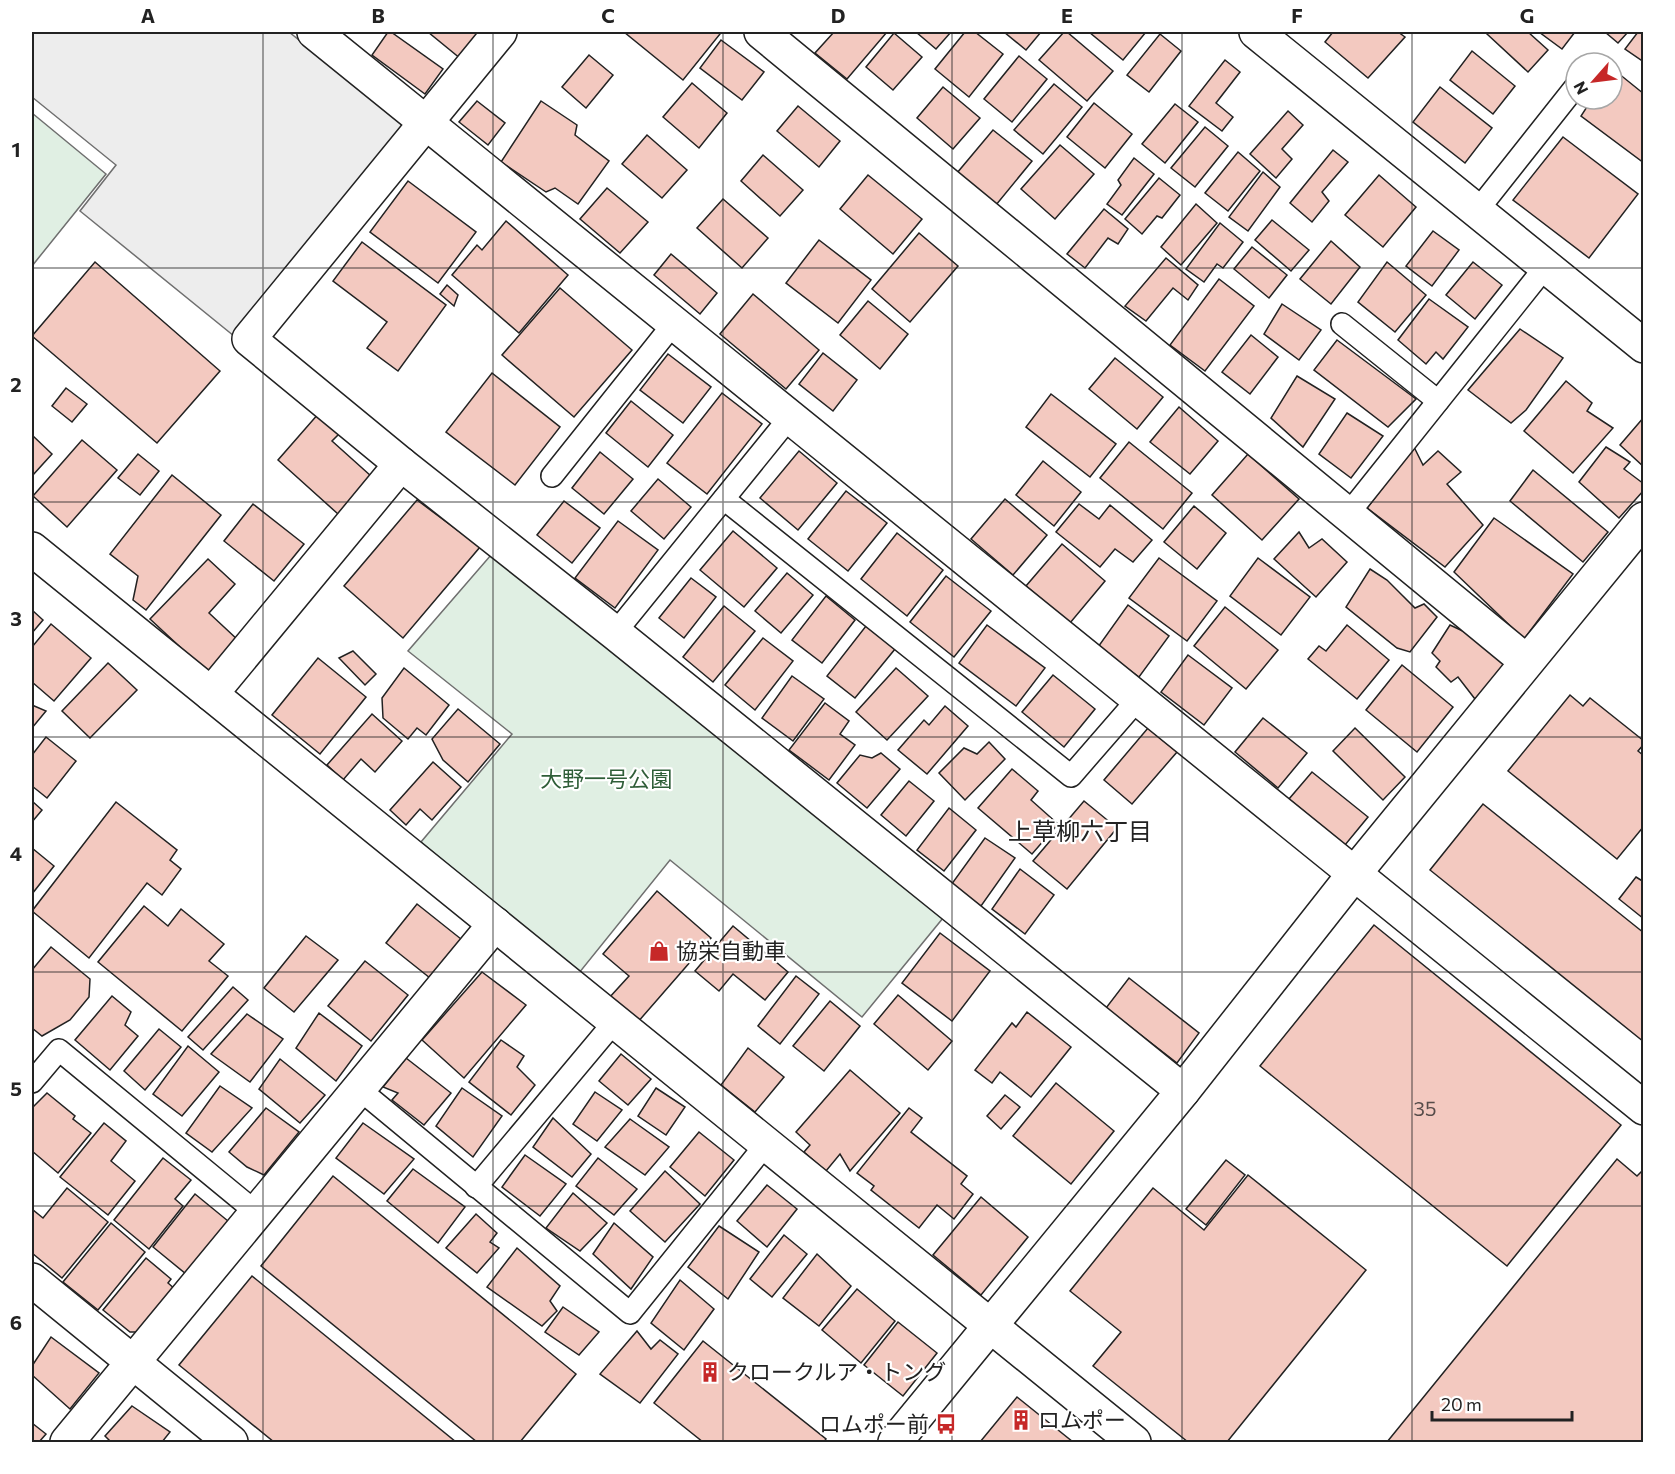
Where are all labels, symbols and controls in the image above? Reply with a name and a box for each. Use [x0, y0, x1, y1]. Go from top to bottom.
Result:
text: A [141, 3, 155, 27]
text: B [371, 3, 385, 27]
text: C [601, 3, 615, 27]
text: D [831, 3, 845, 27]
text: E [1061, 3, 1073, 27]
text: F [1291, 3, 1303, 27]
text: G [1520, 3, 1534, 27]
north arrow [1564, 51, 1624, 111]
text: N [1569, 79, 1592, 98]
text: 1 [11, 137, 21, 161]
text: 2 [10, 372, 22, 396]
text: 3 [10, 606, 22, 630]
park label: 大野一号公園 [540, 765, 672, 792]
district label: 上草柳六丁目 [1008, 816, 1152, 845]
text: 4 [10, 841, 22, 865]
place label: 協栄自動車 [676, 937, 786, 964]
shop icon: 協栄自動車 [647, 939, 671, 963]
text: 5 [10, 1076, 22, 1100]
house number: 35 [1414, 1096, 1436, 1120]
text: 6 [10, 1310, 22, 1334]
place label: クロークルア・トング [727, 1358, 946, 1385]
building icon: クロークルア・トング [698, 1360, 722, 1384]
scale bar [1432, 1384, 1572, 1422]
text: 20 m [1441, 1393, 1482, 1415]
place label: ロムポー [1038, 1406, 1126, 1433]
building icon: ロムポー [1009, 1408, 1033, 1432]
place label: ロムポー前 [819, 1410, 929, 1437]
bus stop icon: ロムポー前 [934, 1412, 958, 1436]

